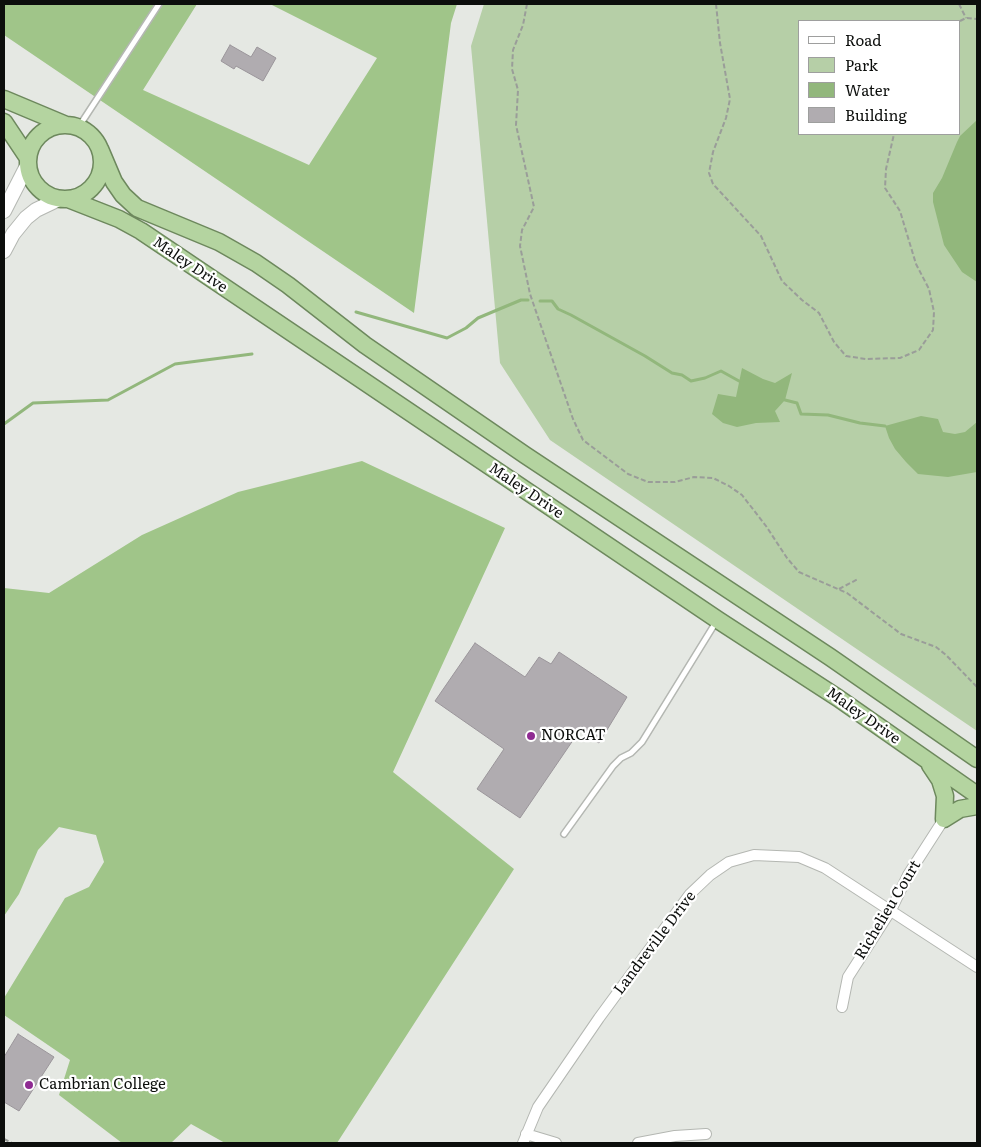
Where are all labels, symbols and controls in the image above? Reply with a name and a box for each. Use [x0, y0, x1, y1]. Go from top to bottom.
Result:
legend [798, 20, 961, 135]
text: Road [845, 28, 881, 51]
text: Park [845, 53, 878, 76]
text: Water [845, 78, 890, 101]
text: Building [845, 103, 907, 126]
street label: Maley Drive [149, 233, 231, 297]
street label: Maley Drive [485, 459, 567, 523]
street label: Maley Drive [822, 684, 904, 748]
place label: NORCAT [541, 727, 606, 745]
marker: NORCAT [525, 730, 537, 742]
street label: Richelieu Court [851, 857, 925, 963]
street label: Landreville Drive [610, 888, 700, 998]
place label: Cambrian College [39, 1076, 166, 1094]
marker: Cambrian College [23, 1079, 35, 1091]

